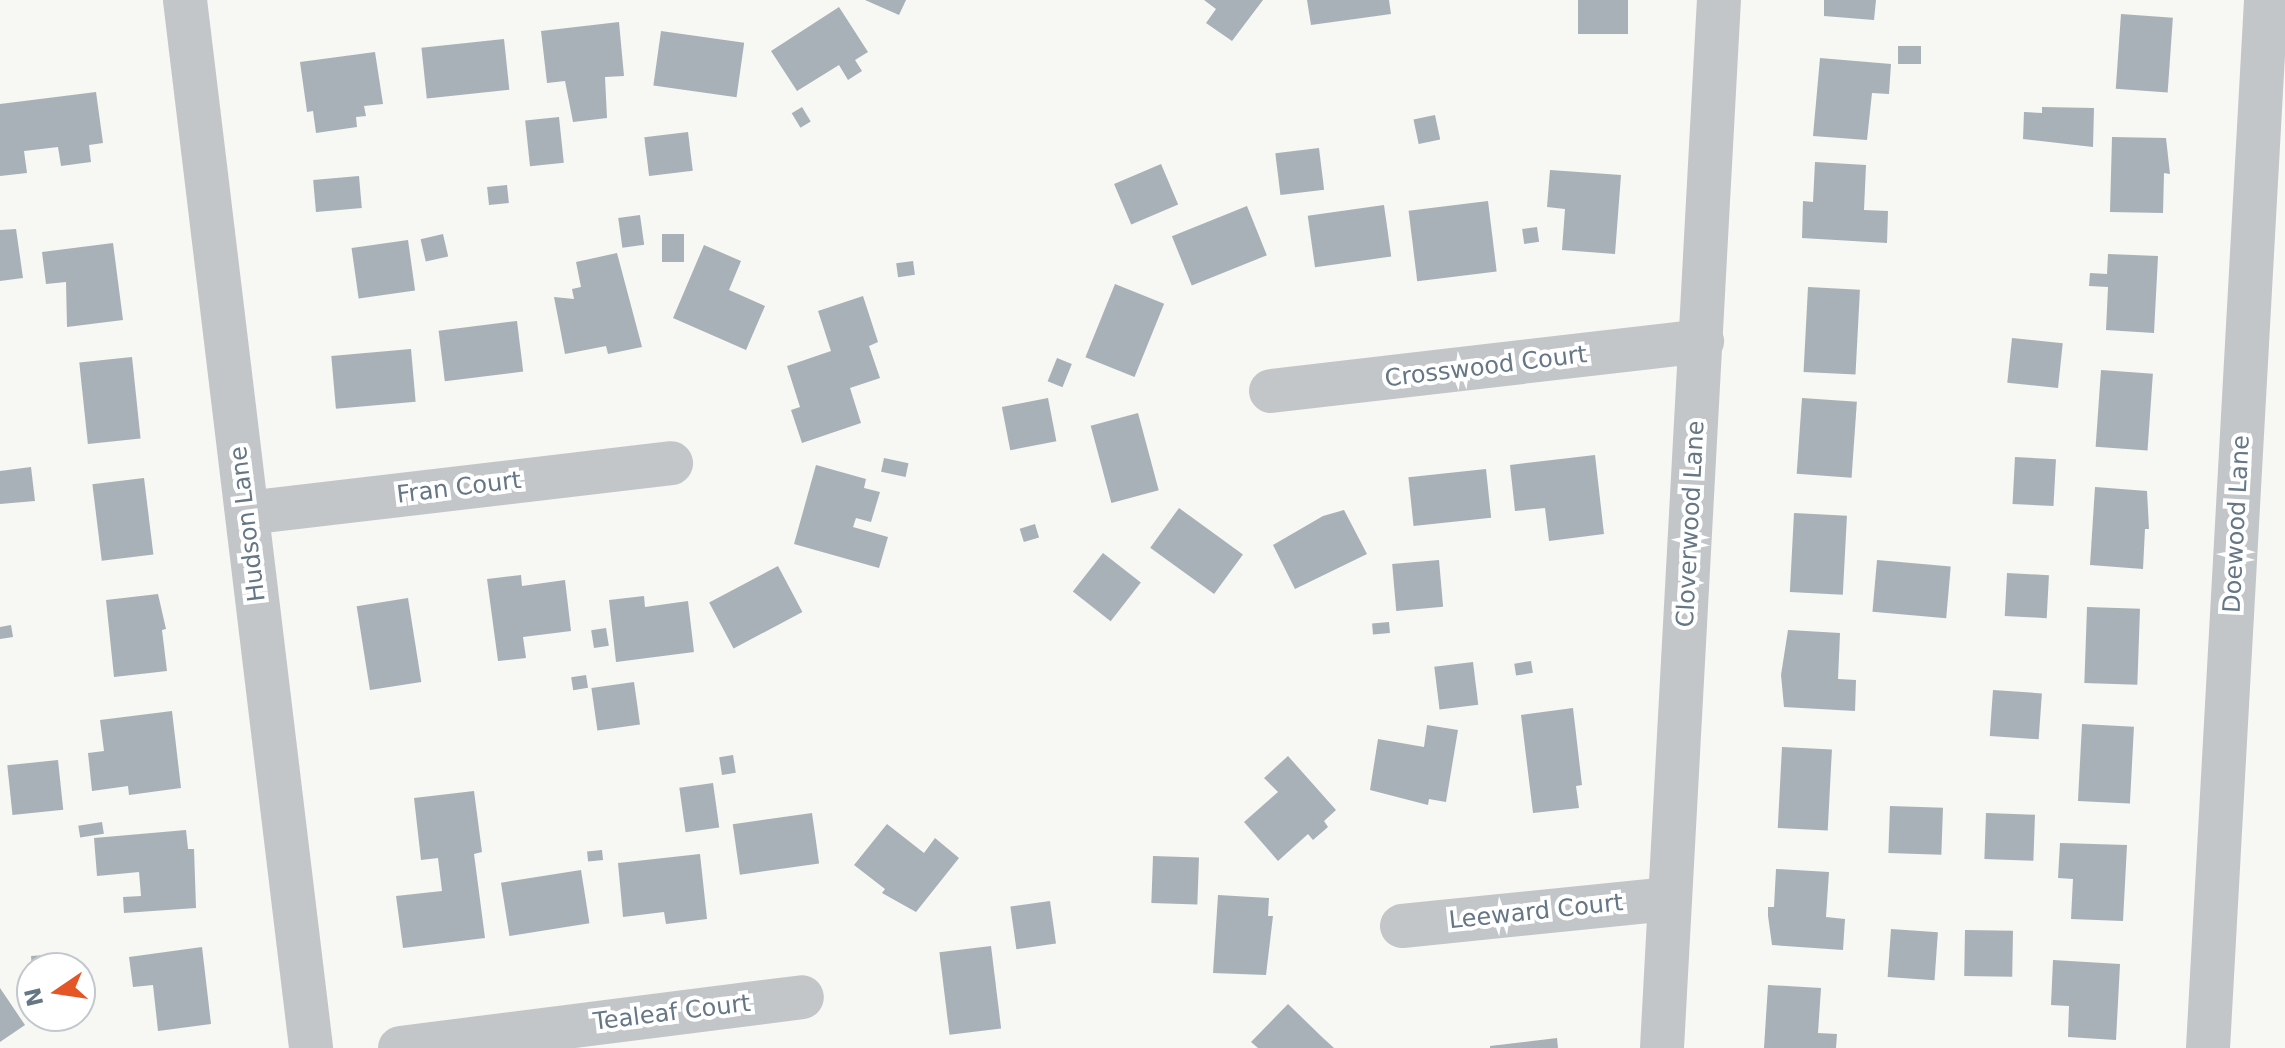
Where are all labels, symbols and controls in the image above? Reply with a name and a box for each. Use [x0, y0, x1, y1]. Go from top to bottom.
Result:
street label: Crosswood Court [1383, 340, 1589, 394]
street label: Cloverwood Lane [1671, 420, 1711, 628]
street label: Doewood Lane [2218, 434, 2256, 614]
street label: Hudson Lane [224, 445, 272, 603]
street label: Fran Court [395, 466, 523, 510]
street label: Leeward Court [1447, 889, 1625, 935]
north arrow [16, 952, 96, 1032]
text: N [20, 985, 48, 1009]
street label: Tealeaf Court [592, 989, 752, 1037]

